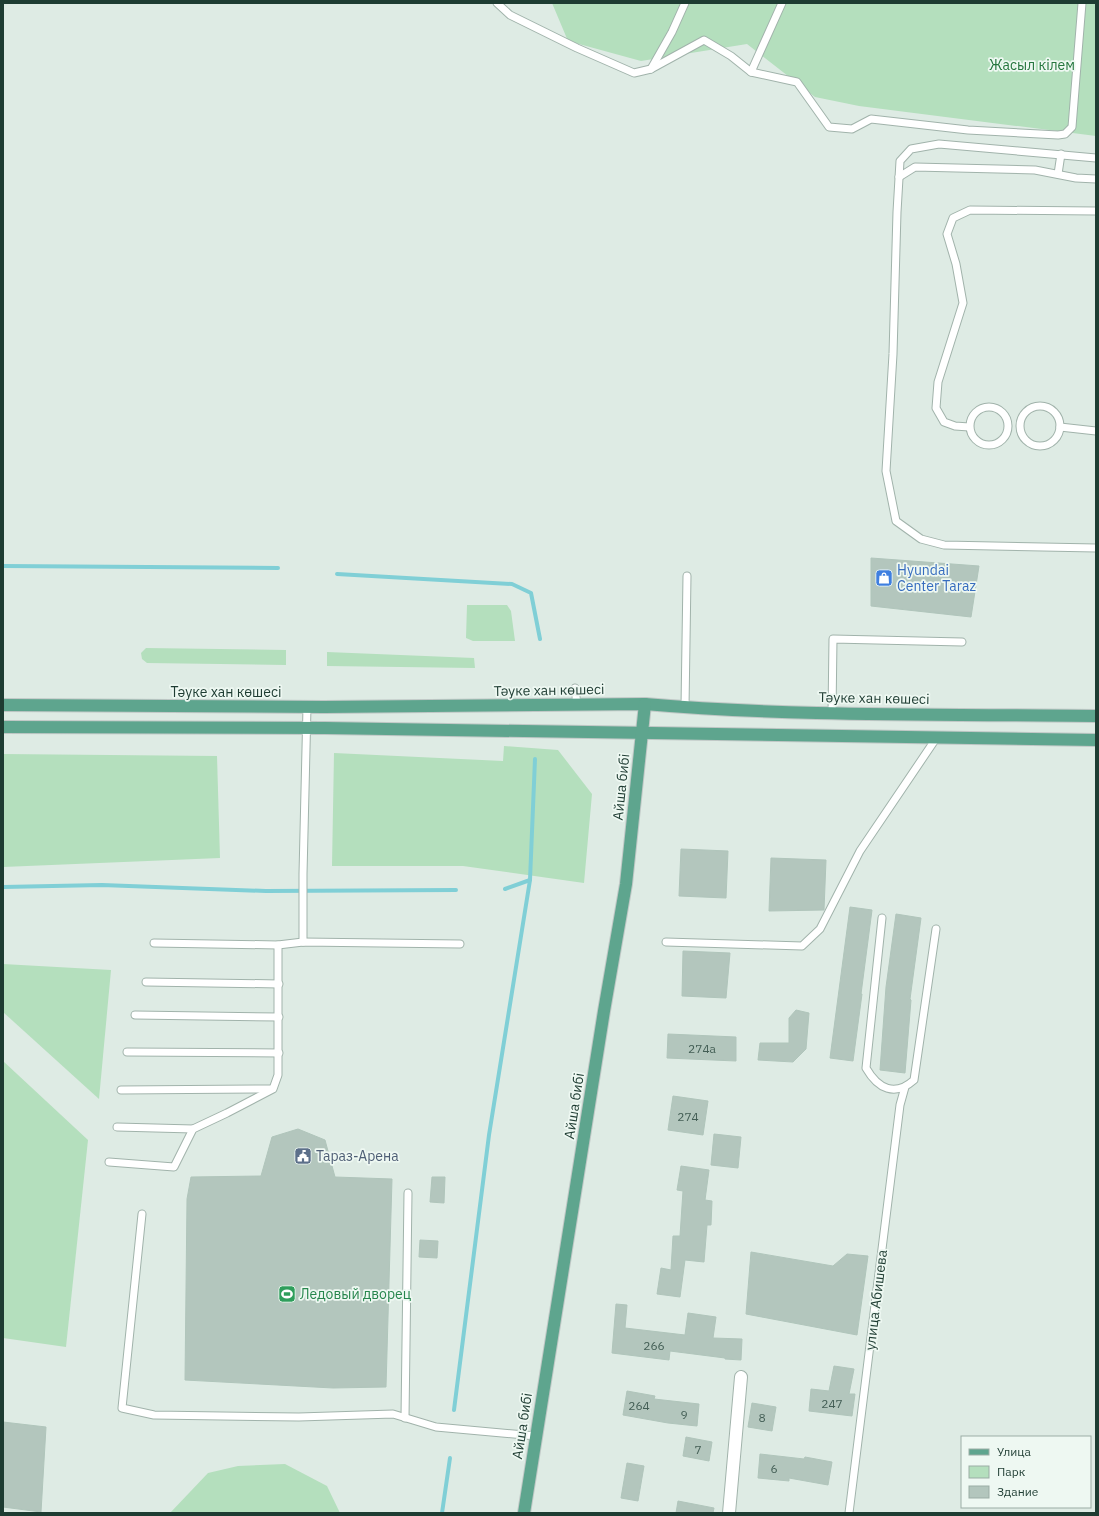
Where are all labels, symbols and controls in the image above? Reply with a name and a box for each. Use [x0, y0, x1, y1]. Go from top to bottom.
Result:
park label: Жасыл кілем [989, 56, 1075, 74]
place label: Hyundai Center Taraz [897, 561, 976, 595]
shop icon: Hyundai Center Taraz [874, 568, 894, 588]
street label: Тәуке хан көшесі [493, 680, 605, 700]
street label: Тәуке хан көшесі [171, 683, 281, 701]
street label: Тәуке хан көшесі [818, 688, 930, 708]
street label: Айша бибі [609, 753, 633, 821]
house number: 274а [688, 1041, 717, 1056]
street label: Айша бибі [560, 1072, 588, 1140]
house number: 274 [677, 1109, 699, 1124]
public building icon: Тараз-Арена [293, 1146, 313, 1166]
place label: Тараз-Арена [316, 1147, 399, 1165]
street label: улица Абишева [861, 1248, 891, 1351]
sports icon: Ледовый дворец [277, 1284, 297, 1304]
place label: Ледовый дворец [300, 1285, 412, 1303]
house number: 266 [643, 1338, 665, 1353]
street label: Айша бибі [508, 1392, 536, 1460]
house number: 247 [821, 1396, 843, 1411]
house number: 264 [628, 1398, 650, 1413]
house number: 9 [680, 1407, 688, 1422]
house number: 8 [758, 1410, 766, 1425]
legend [961, 1436, 1091, 1508]
house number: 7 [694, 1442, 702, 1457]
text: Улица [997, 1444, 1031, 1459]
house number: 6 [770, 1461, 778, 1476]
text: Парк [997, 1464, 1026, 1479]
text: Здание [997, 1484, 1039, 1499]

